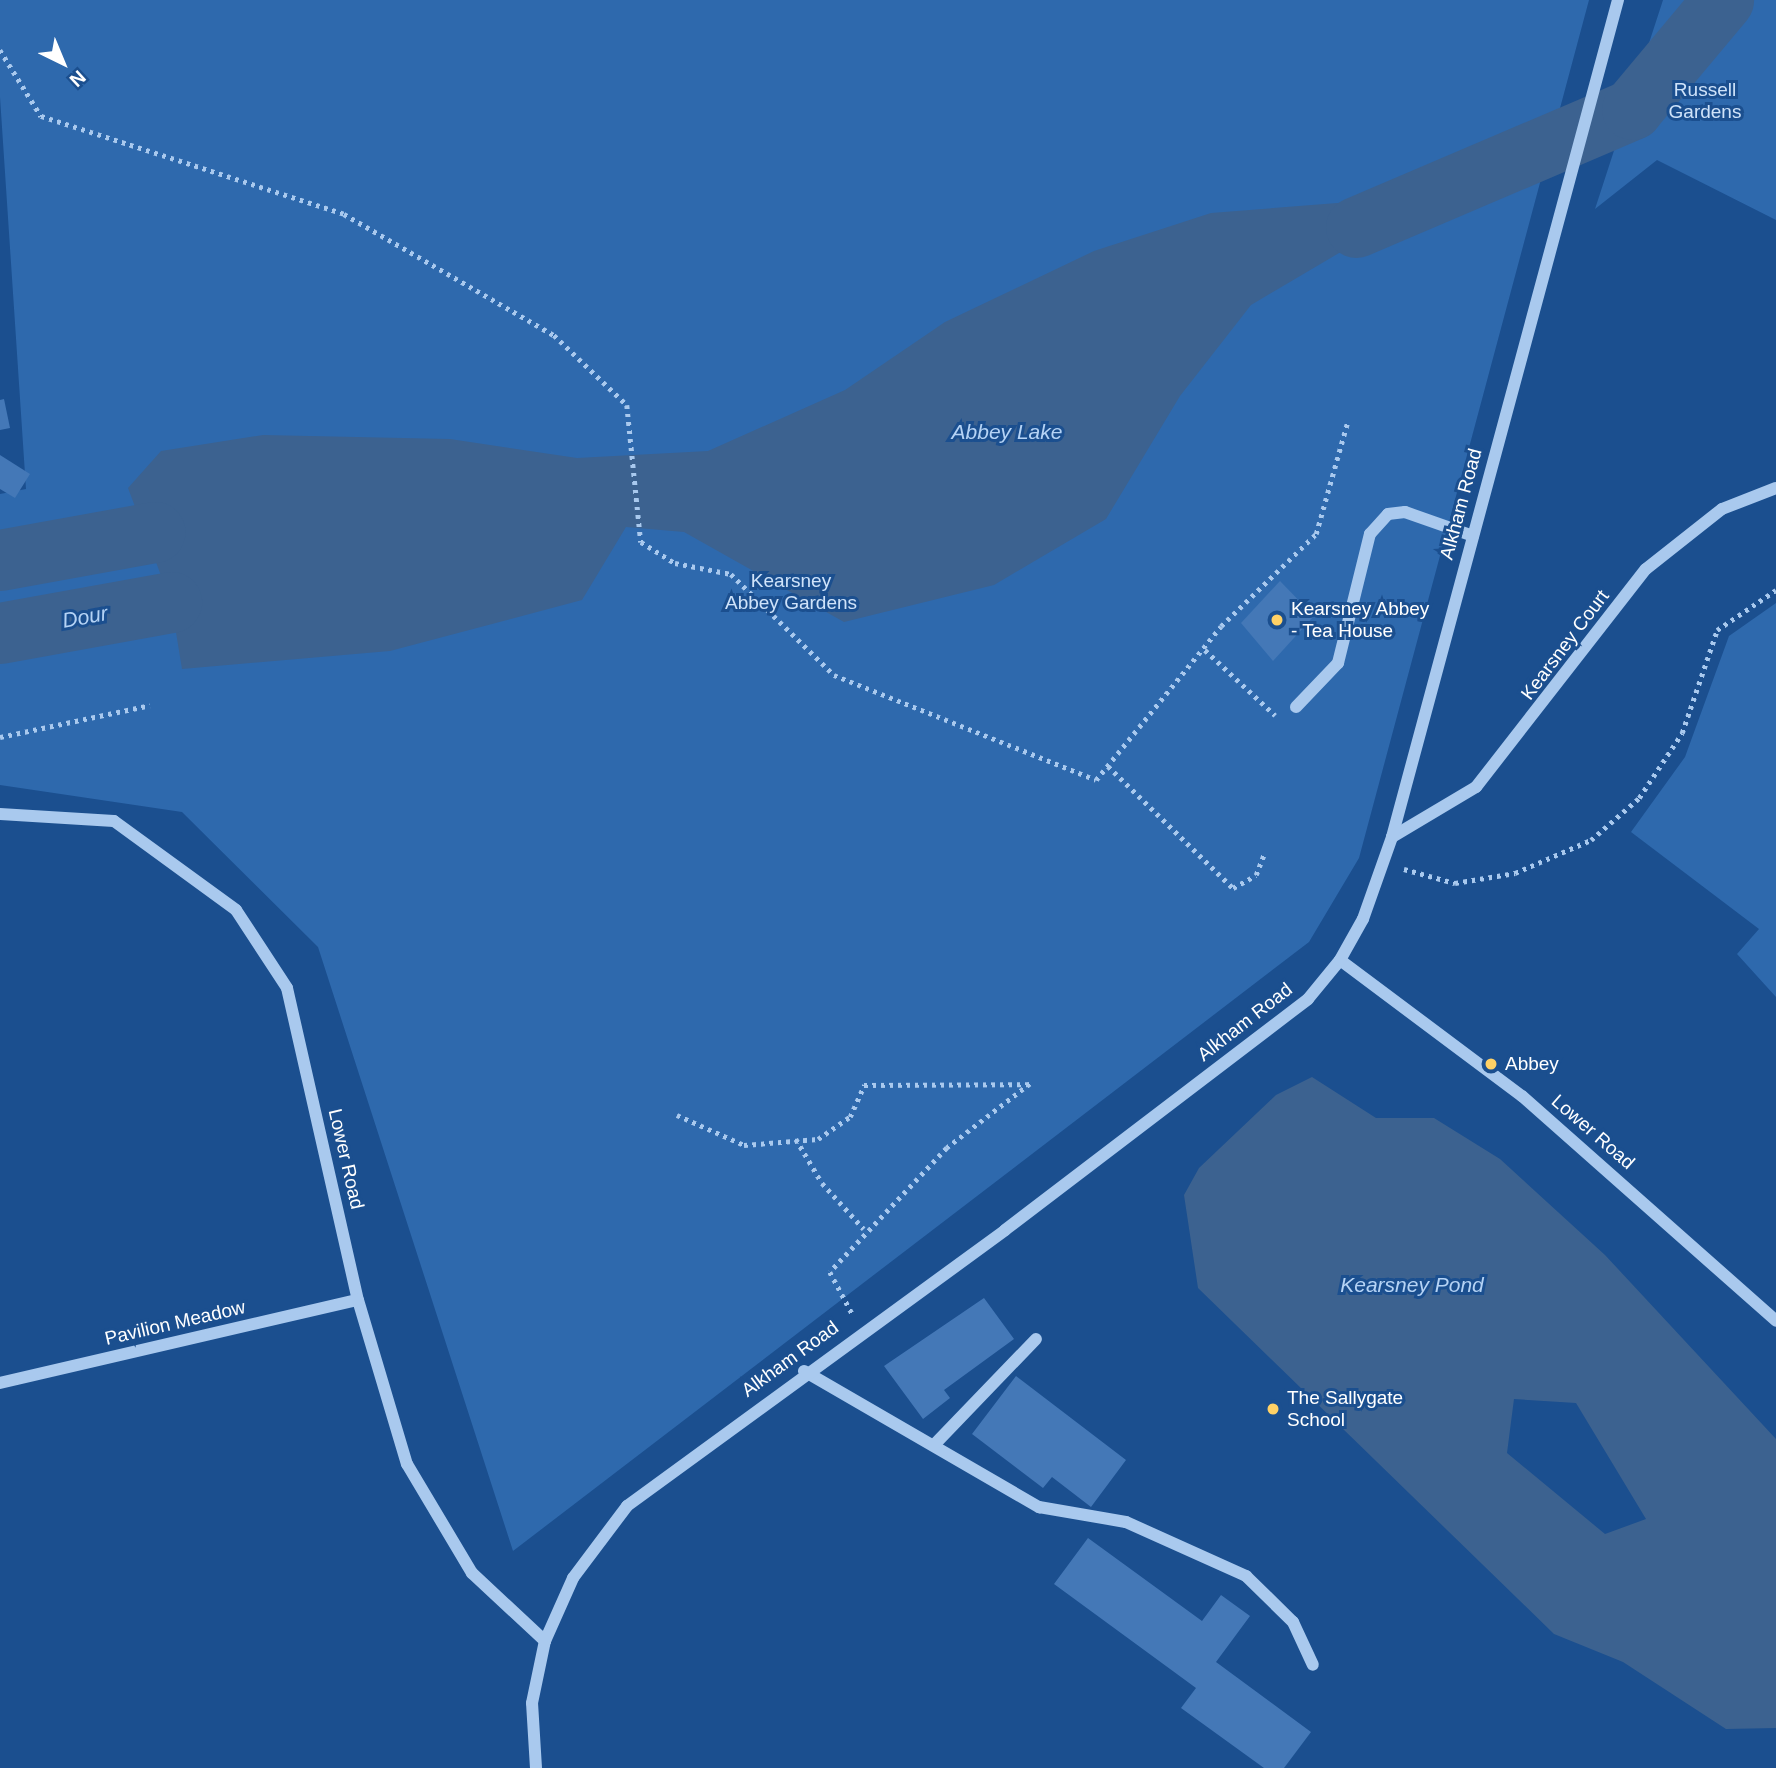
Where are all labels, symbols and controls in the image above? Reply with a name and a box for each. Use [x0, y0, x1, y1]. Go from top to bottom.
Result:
north arrow [28, 28, 98, 98]
text: N [65, 66, 90, 91]
park label: Russell Gardens [1669, 79, 1741, 123]
water label: Abbey Lake [952, 419, 1062, 445]
street label: Alkham Road [1435, 446, 1487, 562]
park label: Kearsney Abbey Gardens [725, 570, 857, 614]
street label: Kearsney Court [1516, 585, 1614, 705]
place label: Kearsney Abbey - Tea House [1291, 598, 1430, 642]
water label: Dour [60, 601, 110, 633]
marker: Kearsney Abbey - Tea House [1269, 612, 1285, 628]
street label: Alkham Road [1193, 978, 1297, 1066]
place label: Abbey [1505, 1053, 1559, 1075]
marker: Abbey [1483, 1056, 1499, 1072]
street label: Lower Road [1547, 1090, 1639, 1174]
street label: Lower Road [323, 1107, 369, 1211]
water label: Kearsney Pond [1340, 1272, 1484, 1298]
street label: Pavilion Meadow [102, 1296, 248, 1350]
street label: Alkham Road [737, 1316, 843, 1402]
place label: The Sallygate School [1287, 1387, 1403, 1431]
marker: The Sallygate School [1265, 1401, 1281, 1417]

